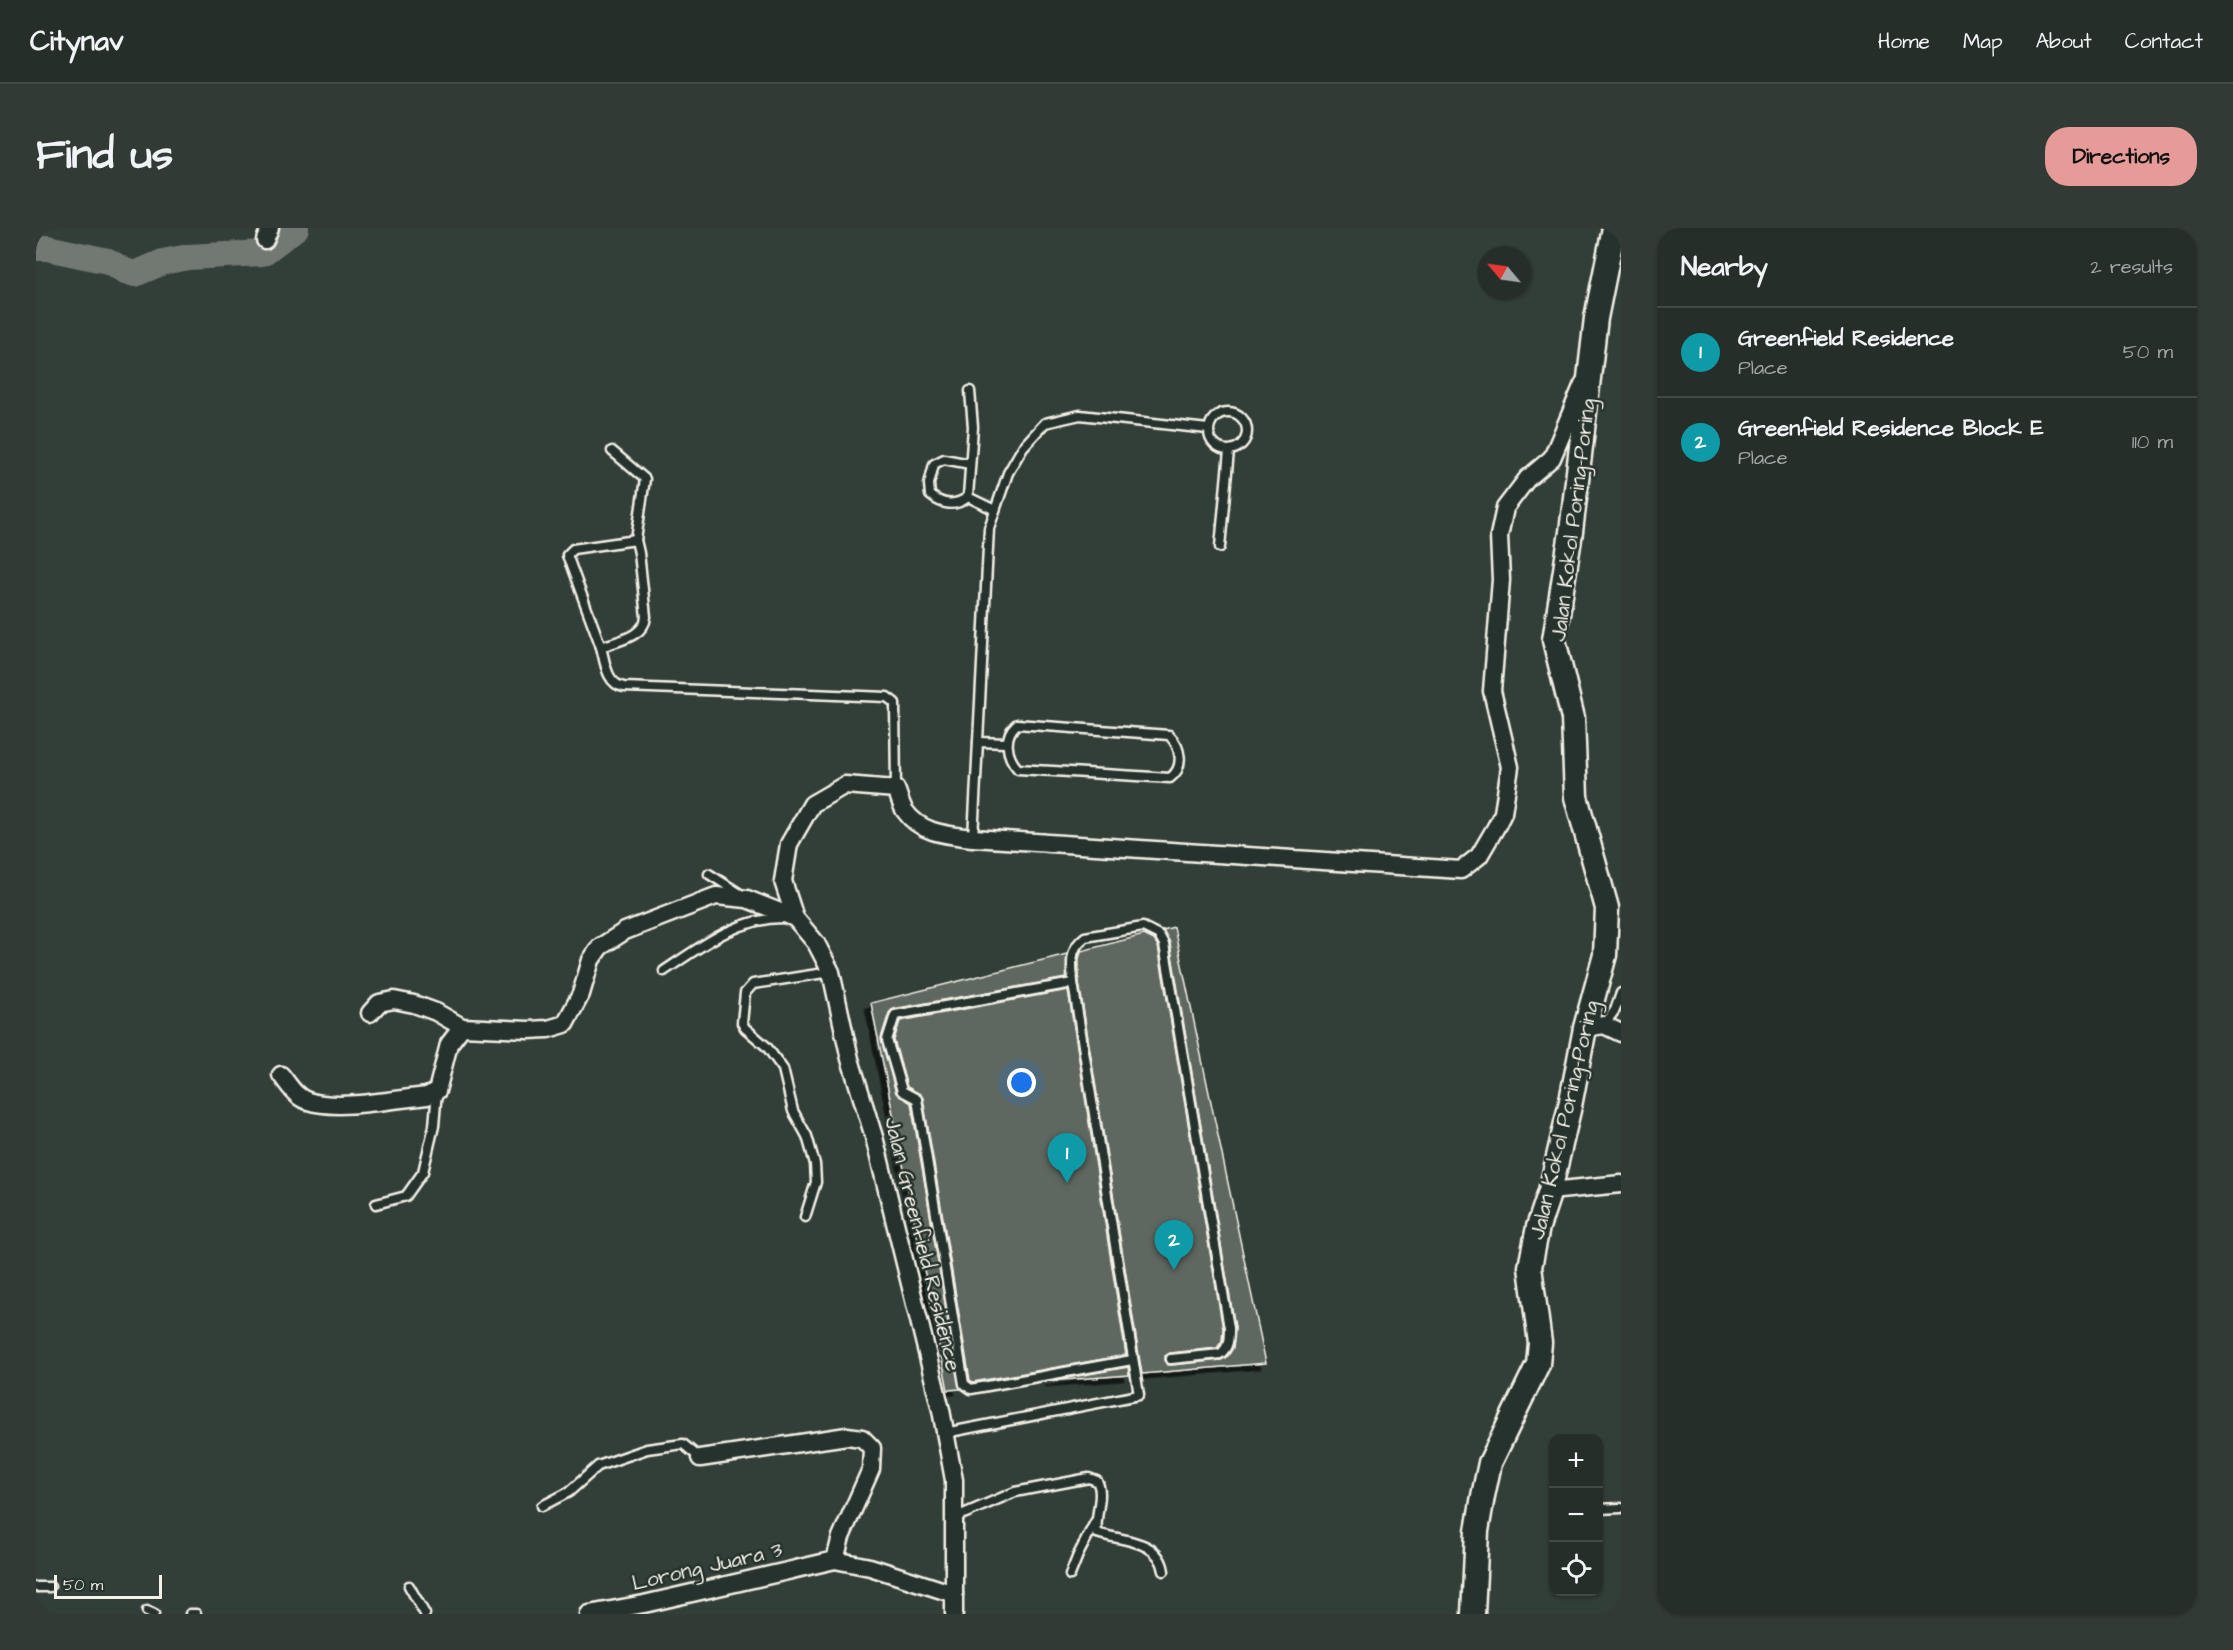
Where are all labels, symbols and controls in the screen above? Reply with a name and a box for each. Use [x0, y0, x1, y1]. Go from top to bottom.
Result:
text: Citynav [30, 22, 124, 61]
text: Home [1878, 27, 1930, 56]
text: Map [1963, 27, 2003, 56]
text: About [2036, 27, 2092, 56]
text: Contact [2125, 27, 2203, 56]
text: Find us [36, 127, 173, 185]
button: Directions [2045, 127, 2197, 186]
north arrow [1477, 246, 1531, 300]
text: Nearby [1681, 249, 1768, 285]
text: 2 results [2090, 253, 2173, 281]
text: Greenfield Residence [1738, 323, 1954, 354]
text: 1 [1699, 338, 1702, 366]
text: 50 m [2123, 338, 2173, 366]
text: Place [1738, 354, 1788, 382]
street label: Jalan Kokol Poring-Poring [1544, 397, 1604, 643]
text: Greenfield Residence Block E [1738, 413, 2044, 444]
text: 2 [1695, 428, 1706, 456]
text: 110 m [2132, 428, 2173, 456]
text: Place [1738, 444, 1788, 472]
street label: Jalan Kokol Poring-Poring [1522, 997, 1608, 1243]
your location [1007, 1068, 1036, 1097]
street label: Jalan Greenfield Residence [877, 1114, 969, 1374]
pin: 1 [1048, 1134, 1086, 1183]
pin: 2 [1154, 1220, 1194, 1270]
map controls [1549, 1434, 1603, 1596]
button: + [1549, 1434, 1603, 1488]
button: − [1549, 1488, 1603, 1542]
street label: Lorong Juara 3 [629, 1535, 786, 1599]
button: locate [1549, 1542, 1603, 1596]
scale bar [54, 1572, 162, 1600]
text: 50 m [63, 1574, 103, 1596]

